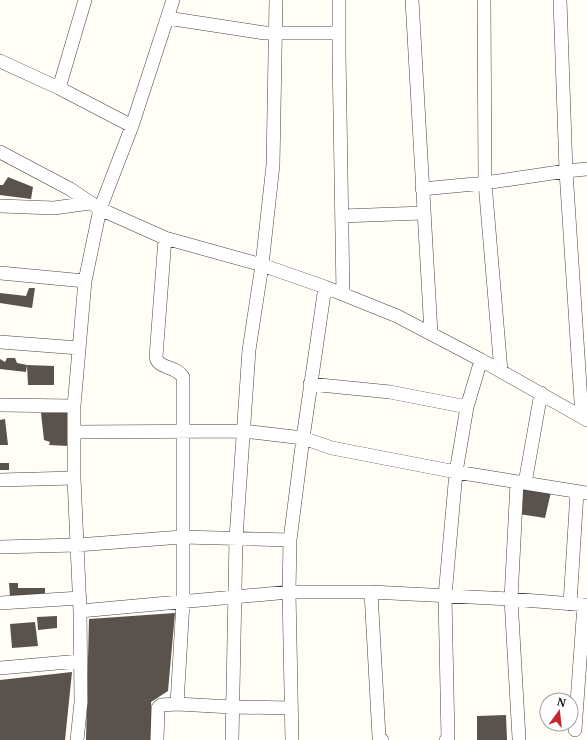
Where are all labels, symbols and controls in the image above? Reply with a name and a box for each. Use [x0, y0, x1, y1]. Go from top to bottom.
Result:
north arrow [539, 692, 579, 732]
text: N [556, 693, 568, 710]

